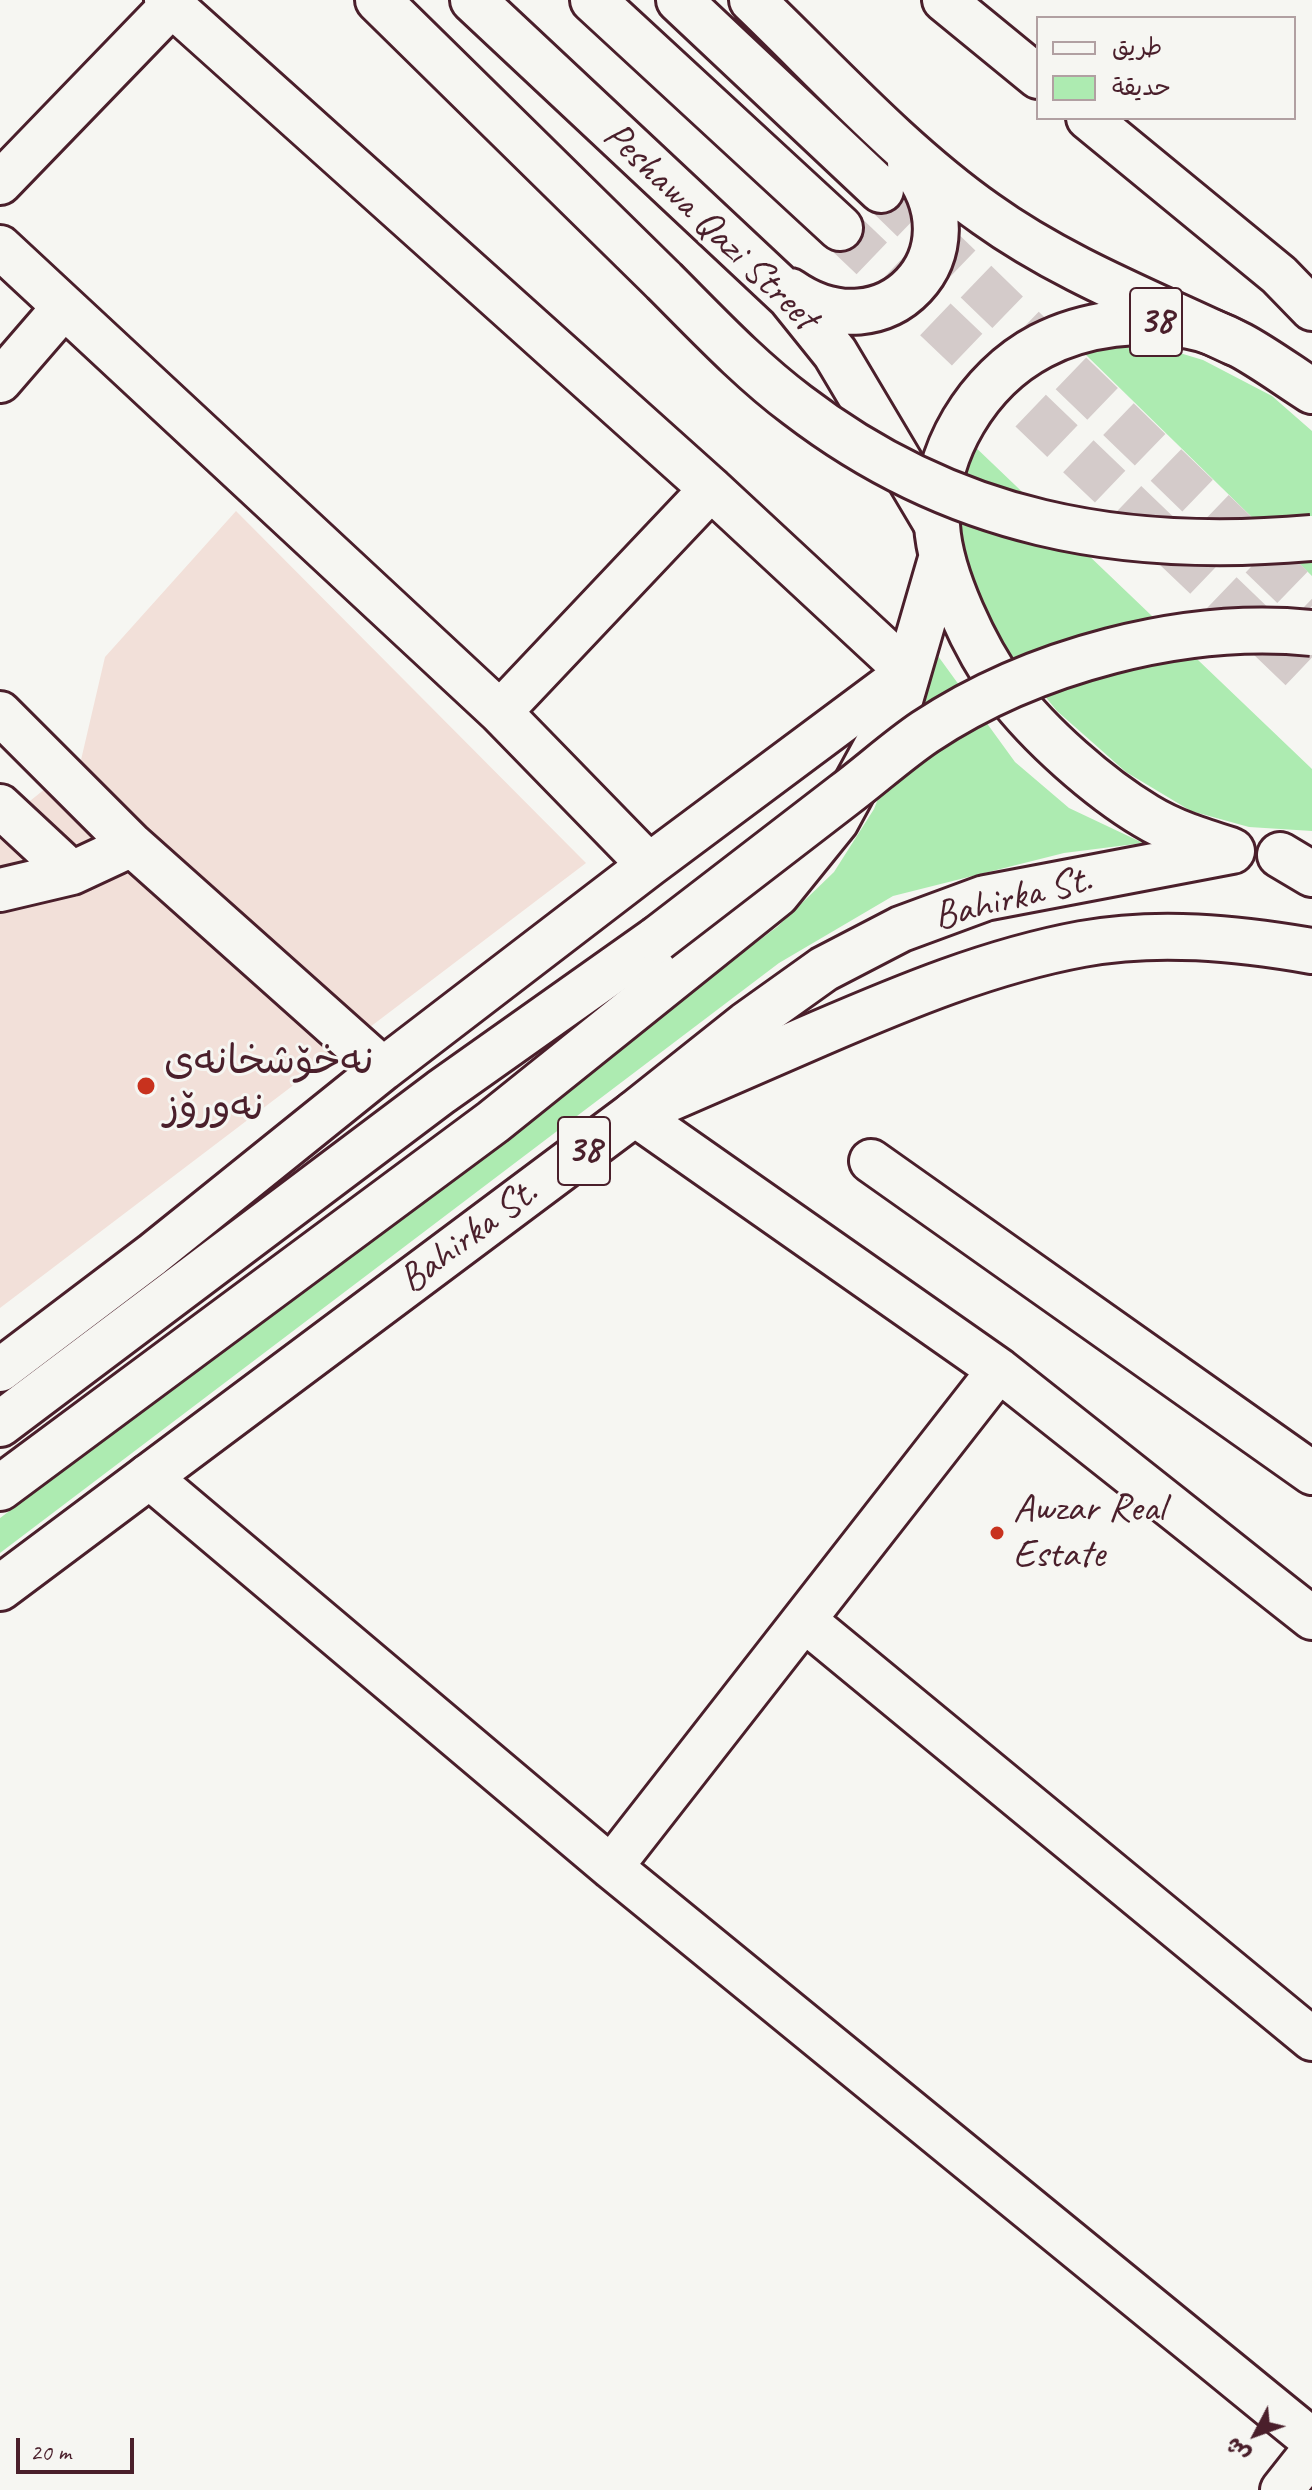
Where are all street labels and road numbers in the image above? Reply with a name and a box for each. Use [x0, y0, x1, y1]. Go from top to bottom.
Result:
street label: Peshawa Qazi Street [593, 113, 827, 341]
road number: 38 [1130, 288, 1182, 356]
street label: Bahirka St. [929, 856, 1097, 942]
road number: 38 [558, 1117, 610, 1185]
street label: Bahirka St. [390, 1169, 548, 1305]

